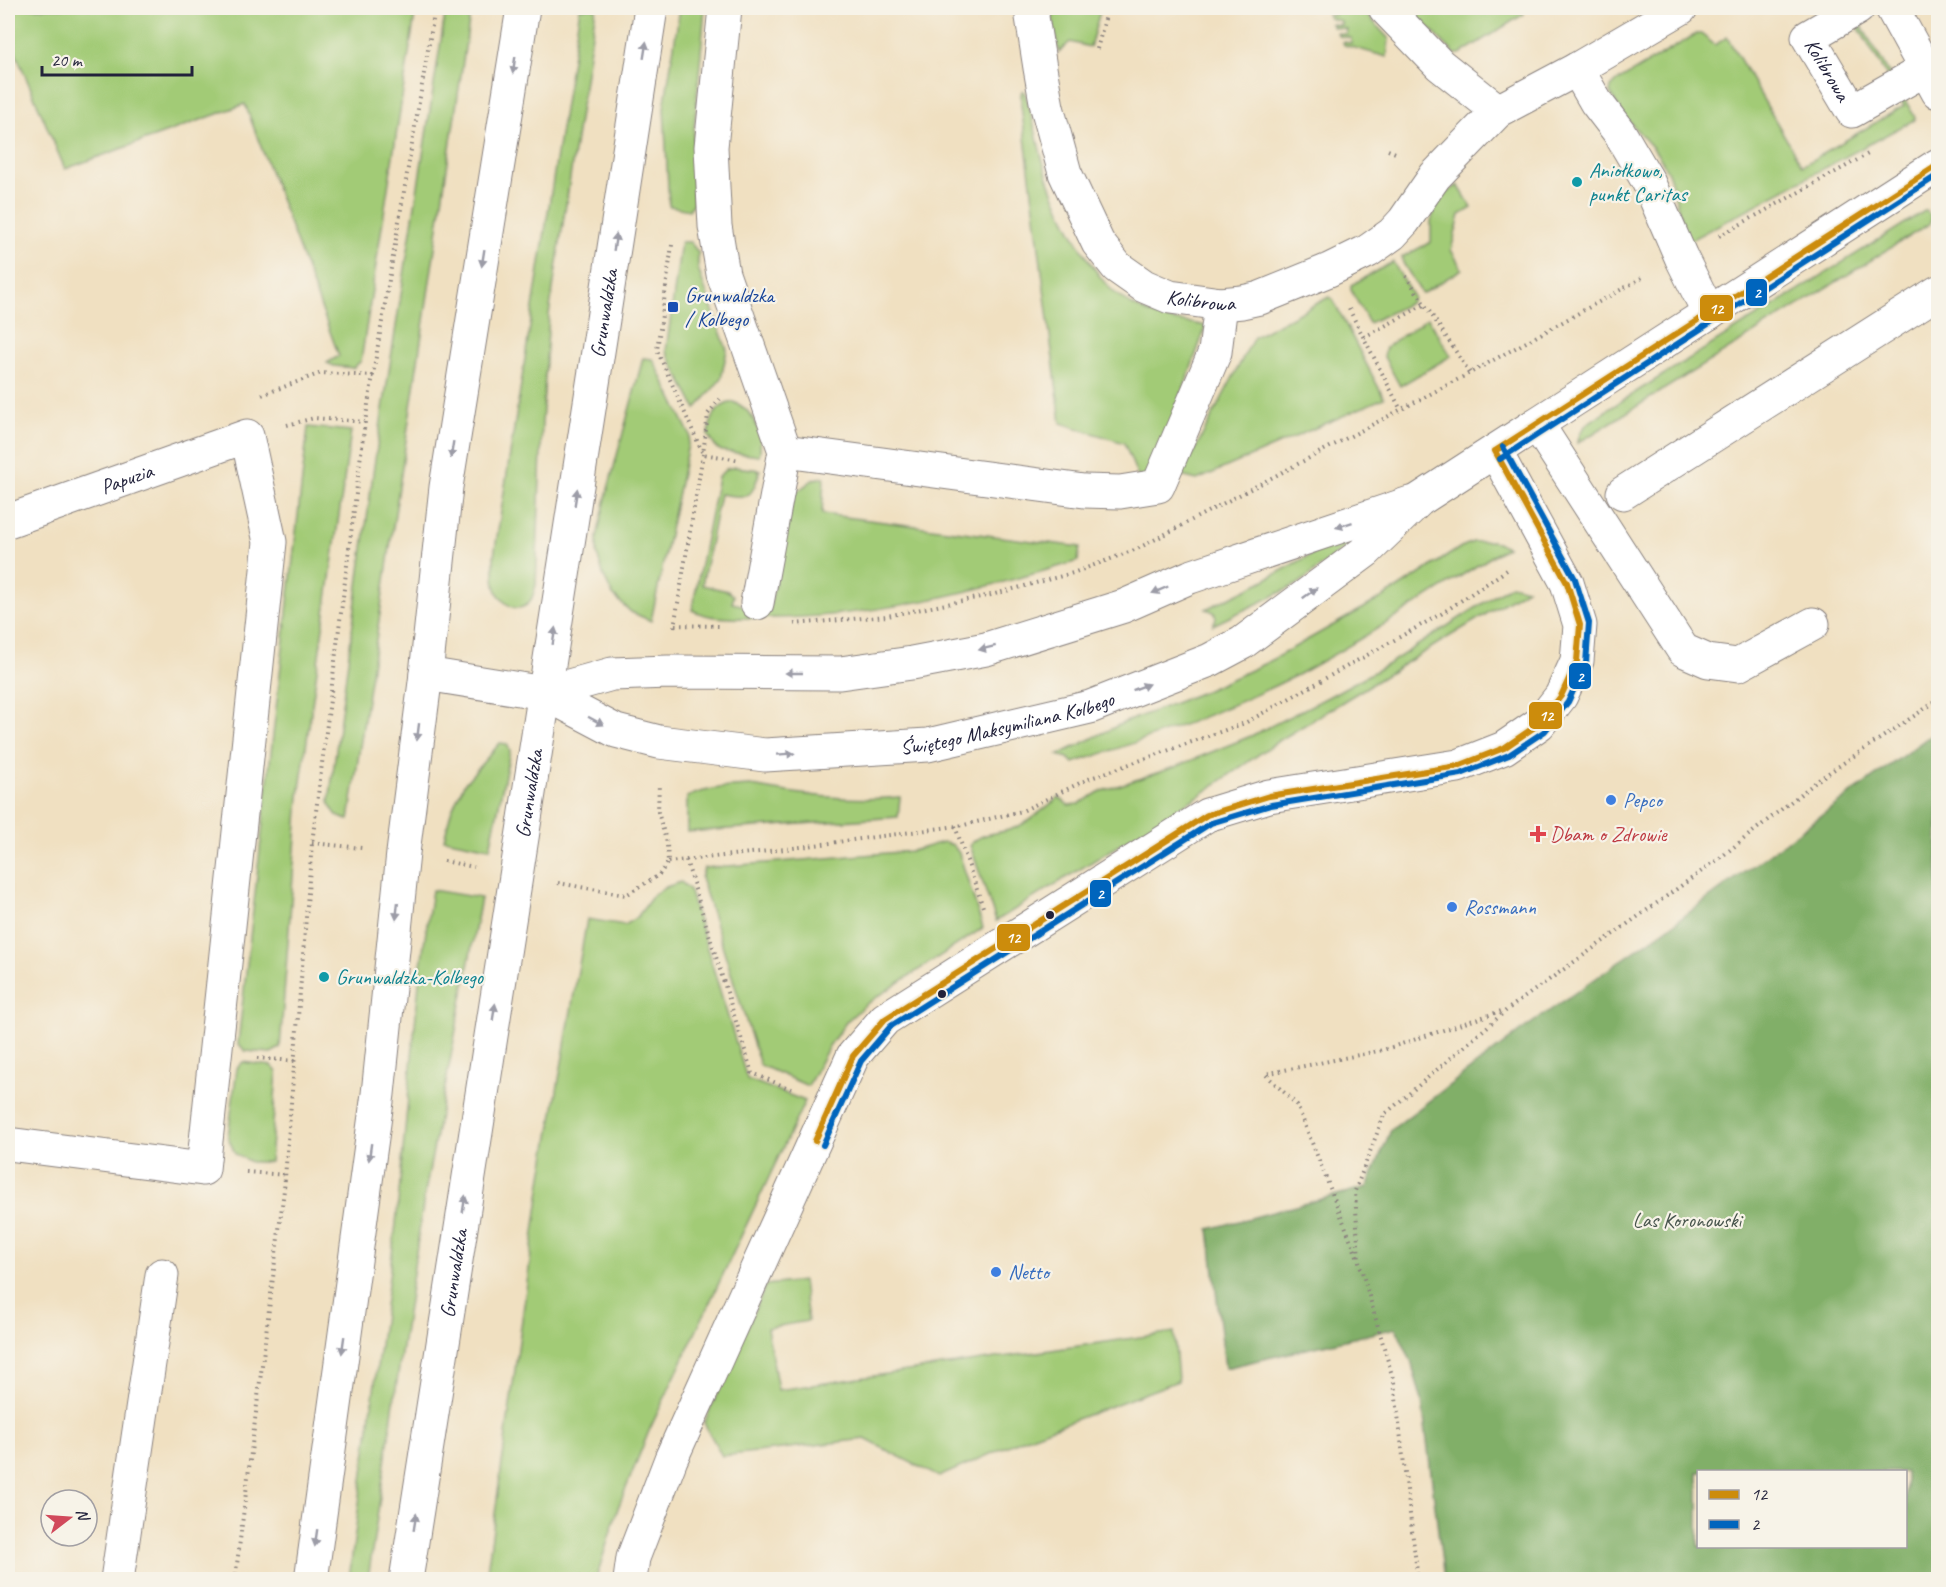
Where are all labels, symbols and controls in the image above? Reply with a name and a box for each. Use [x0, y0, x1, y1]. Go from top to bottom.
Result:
street label: Kolibrowa [1799, 34, 1857, 107]
scale bar [42, 39, 192, 77]
one-way arrow [640, 40, 649, 59]
text: 20 m [51, 49, 84, 71]
one-way arrow [509, 56, 518, 75]
place label: Aniołkowo, punkt Caritas [1589, 157, 1689, 207]
marker: Aniołkowo, punkt Caritas [1570, 175, 1584, 189]
one-way arrow [611, 233, 620, 252]
one-way arrow [478, 248, 487, 267]
street label: Grunwaldzka [584, 265, 624, 359]
line badge: 2 [1745, 278, 1768, 307]
place label: Grunwaldzka / Kolbego [685, 282, 776, 332]
text: 2 [1753, 283, 1762, 303]
street label: Kolibrowa [1165, 284, 1238, 318]
line badge: 12 [1699, 294, 1734, 322]
text: 12 [1709, 299, 1725, 319]
marker: Grunwaldzka / Kolbego [666, 300, 680, 314]
one-way arrow [448, 441, 457, 460]
street label: Papuzia [97, 457, 158, 500]
one-way arrow [572, 488, 581, 507]
one-way arrow [1335, 521, 1353, 531]
one-way arrow [1151, 586, 1169, 595]
one-way arrow [1302, 586, 1318, 599]
one-way arrow [550, 626, 559, 645]
one-way arrow [978, 643, 996, 653]
line badge: 2 [1568, 662, 1592, 690]
text: 2 [1576, 667, 1585, 687]
one-way arrow [785, 668, 804, 678]
one-way arrow [1132, 682, 1150, 691]
street label: Świętego Maksymiliana Kolbego [900, 685, 1119, 760]
line badge: 12 [1528, 701, 1563, 730]
text: 12 [1539, 706, 1555, 726]
one-way arrow [588, 716, 605, 726]
one-way arrow [413, 723, 423, 742]
street label: Grunwaldzka [509, 745, 549, 840]
one-way arrow [777, 749, 796, 758]
place label: Pepco [1623, 787, 1664, 813]
marker: Pepco [1604, 793, 1618, 807]
place label: Dbam o Zdrowie [1550, 821, 1668, 847]
marker: Dbam o Zdrowie [1531, 827, 1545, 841]
line badge: 2 [1089, 879, 1112, 908]
text: 2 [1096, 884, 1105, 904]
place label: Rossmann [1464, 894, 1536, 920]
marker: Rossmann [1445, 900, 1459, 914]
one-way arrow [392, 901, 402, 920]
unlabelled marker [1044, 909, 1056, 921]
line badge: 12 [996, 923, 1031, 952]
text: 12 [1006, 928, 1022, 948]
place label: Grunwaldzka-Kolbego [336, 964, 485, 990]
marker: Grunwaldzka-Kolbego [317, 970, 331, 984]
unlabelled marker [936, 988, 948, 1000]
one-way arrow [489, 1002, 498, 1021]
one-way arrow [366, 1142, 375, 1161]
one-way arrow [459, 1195, 468, 1214]
park label: Las Koronowski [1633, 1207, 1744, 1233]
street label: Grunwaldzka [434, 1225, 474, 1319]
place label: Netto [1008, 1259, 1052, 1285]
marker: Netto [989, 1265, 1003, 1279]
one-way arrow [339, 1335, 348, 1354]
legend [1697, 1470, 1907, 1548]
text: 12 [1751, 1483, 1769, 1505]
north arrow [39, 1488, 99, 1548]
text: N [71, 1506, 94, 1525]
one-way arrow [410, 1512, 419, 1531]
text: 2 [1751, 1513, 1761, 1535]
one-way arrow [312, 1528, 321, 1547]

